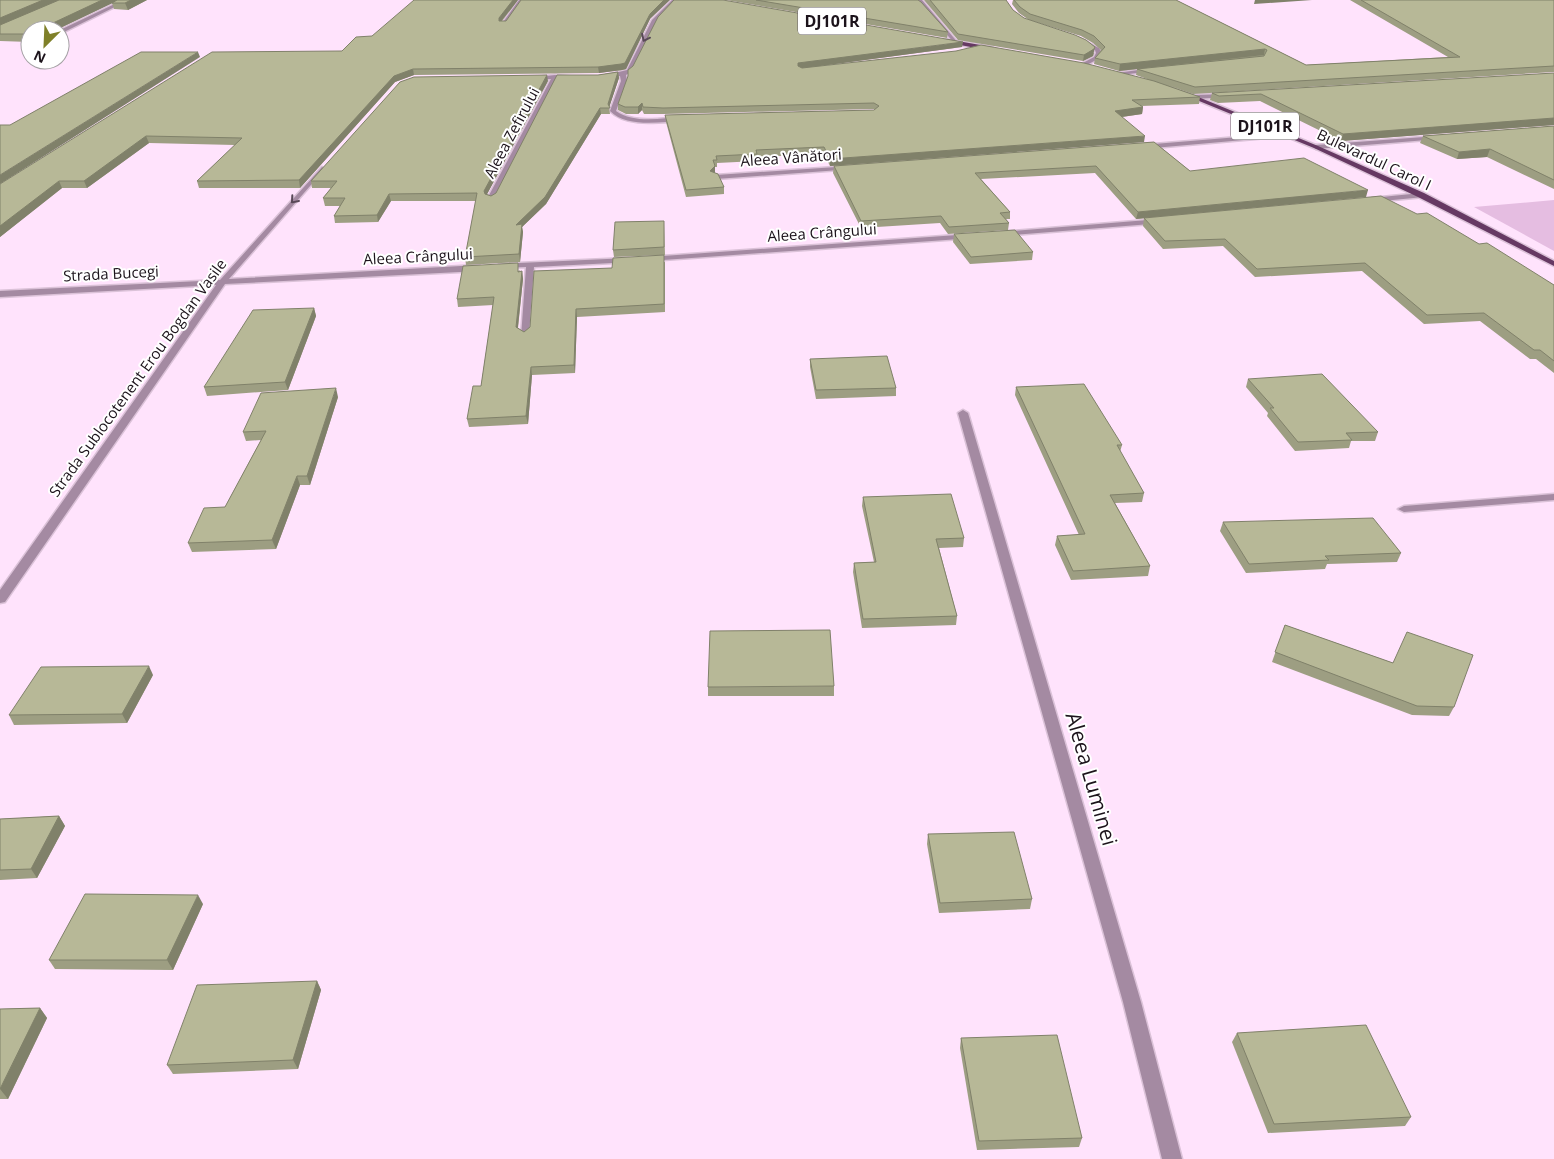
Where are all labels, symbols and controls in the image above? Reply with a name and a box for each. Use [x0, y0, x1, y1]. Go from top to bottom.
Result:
road number: DJ101R [798, 8, 866, 34]
north arrow [20, 20, 70, 70]
one-way arrow [641, 33, 651, 42]
text: N [30, 46, 49, 68]
street label: Aleea Zefirului [479, 84, 543, 182]
road number: DJ101R [1231, 112, 1299, 140]
street label: Bulevardul Carol I [1314, 124, 1435, 194]
street label: Aleea Vânători [740, 143, 842, 171]
one-way arrow [291, 194, 300, 203]
street label: Aleea Crângului [767, 218, 877, 246]
street label: Aleea Crângului [363, 243, 473, 269]
street label: Strada Sublocotenent Erou Bogdan Vasile [44, 254, 230, 500]
street label: Strada Bucegi [63, 261, 159, 285]
street label: Aleea Luminei [1060, 709, 1124, 849]

